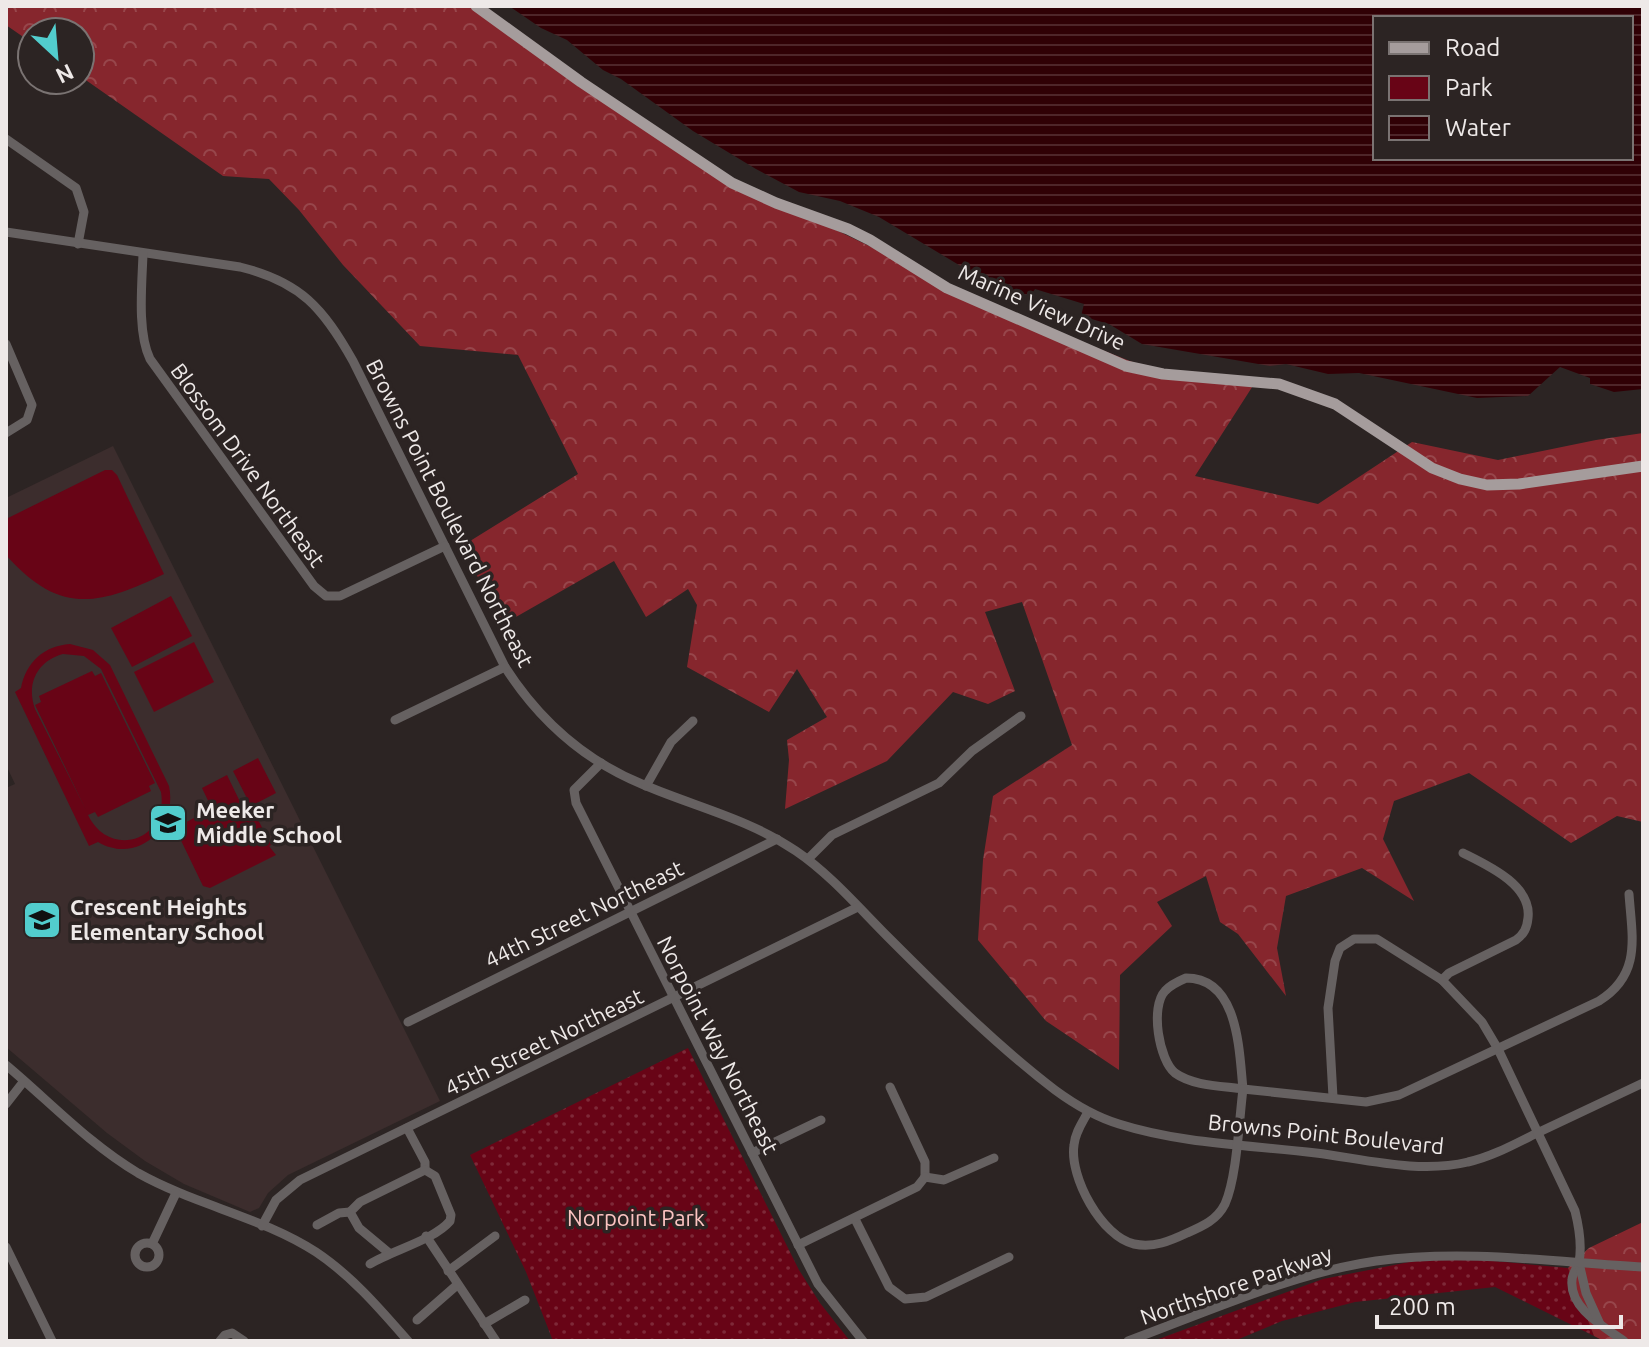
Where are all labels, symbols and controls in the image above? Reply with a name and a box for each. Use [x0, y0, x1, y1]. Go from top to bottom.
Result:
north arrow [16, 16, 96, 96]
legend [1373, 16, 1633, 160]
text: Road [1445, 34, 1500, 61]
text: N [52, 60, 78, 89]
text: Park [1445, 74, 1493, 101]
text: Water [1445, 114, 1511, 141]
street label: Marine View Drive [955, 258, 1130, 355]
street label: Browns Point Boulevard Northeast [362, 355, 539, 671]
street label: Blossom Drive Northeast [166, 358, 331, 572]
place label: Meeker Middle School [196, 797, 342, 847]
school or university icon: Meeker Middle School [147, 802, 189, 844]
street label: 44th Street Northeast [481, 855, 687, 972]
place label: Crescent Heights Elementary School [70, 894, 264, 944]
school or university icon: Crescent Heights Elementary School [21, 899, 63, 941]
street label: Norpoint Way Northeast [653, 932, 784, 1158]
street label: 45th Street Northeast [441, 983, 647, 1100]
street label: Browns Point Boulevard [1207, 1109, 1445, 1158]
park label: Norpoint Park [567, 1205, 705, 1230]
street label: Northshore Parkway [1137, 1240, 1335, 1329]
scale bar [1377, 1279, 1621, 1329]
text: 200 m [1389, 1293, 1456, 1320]

